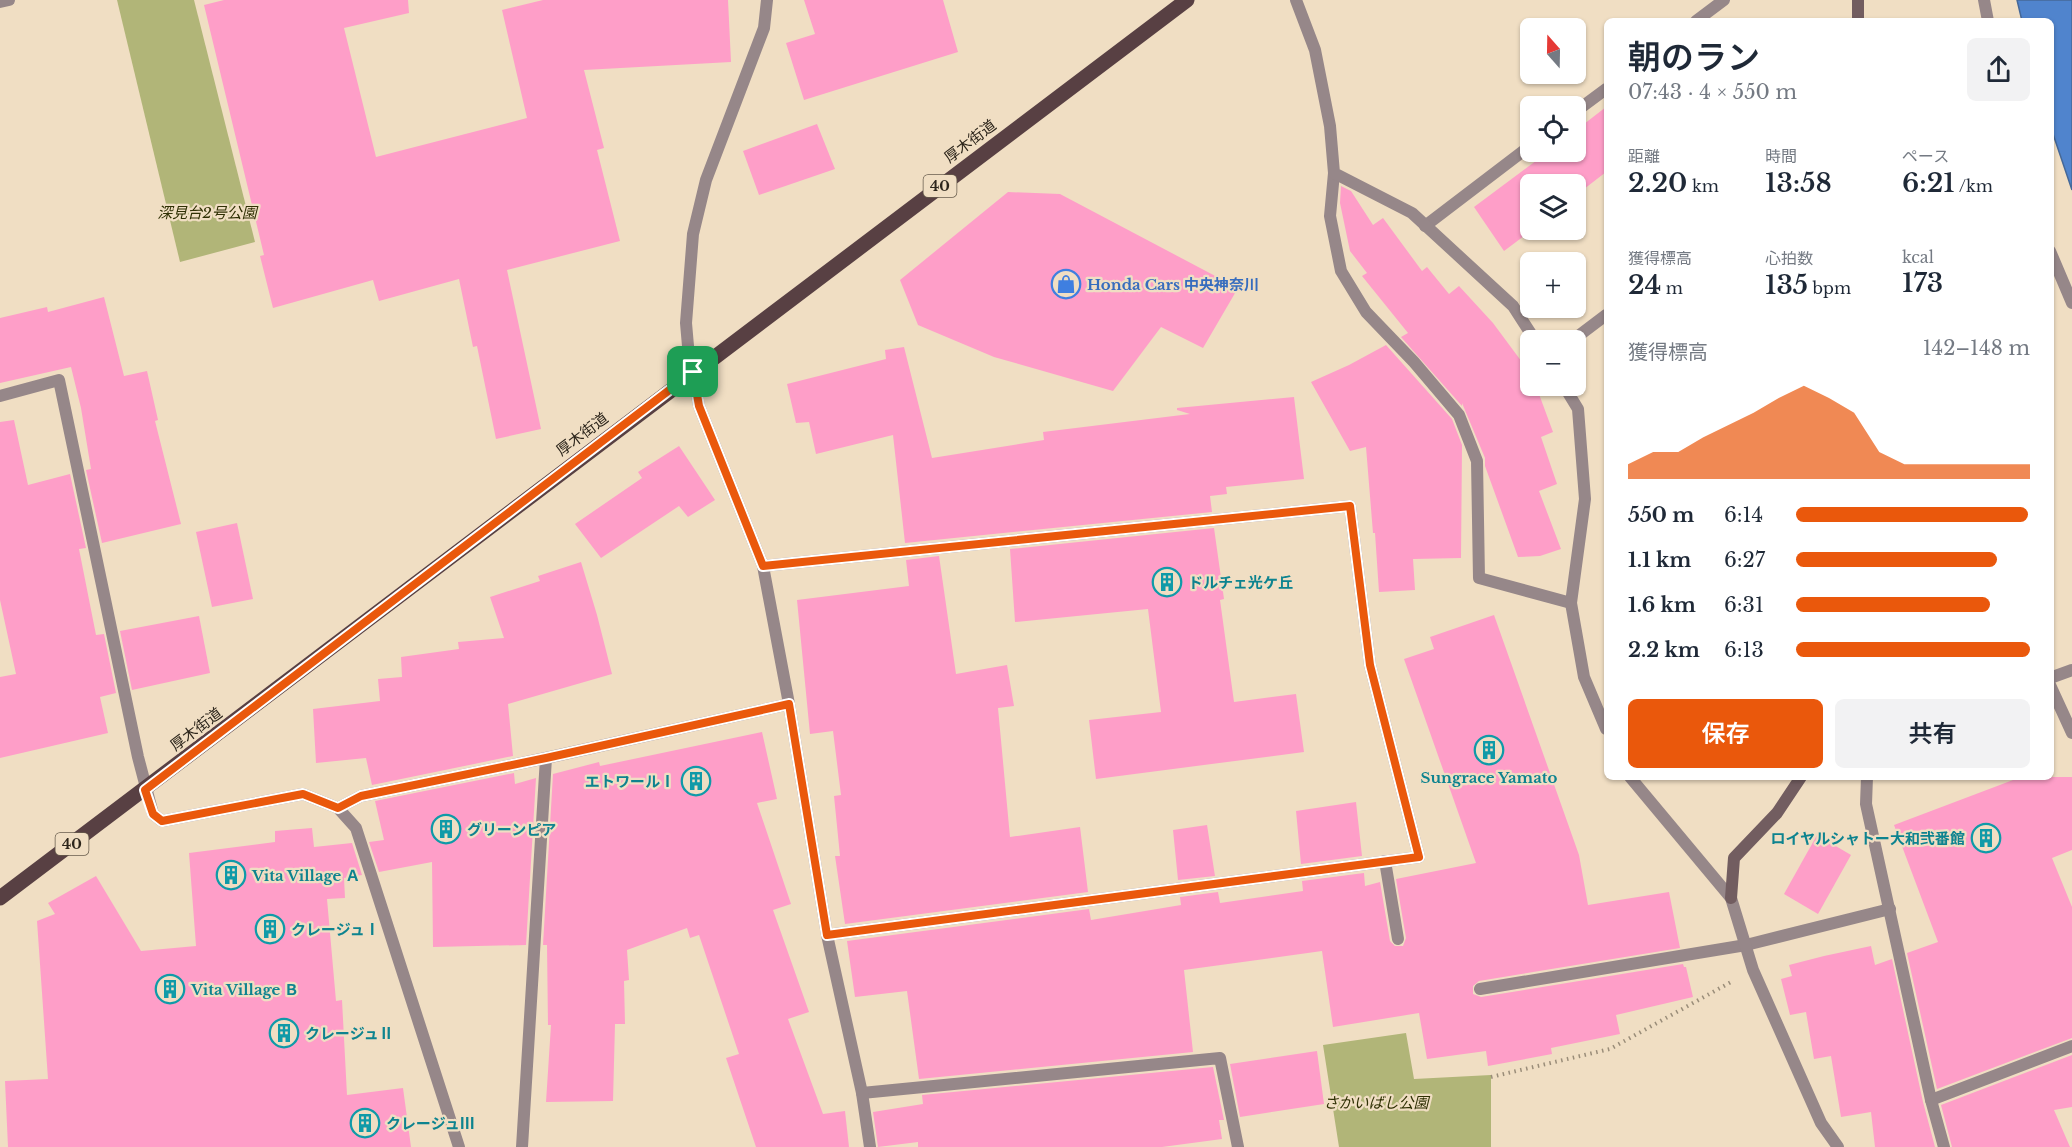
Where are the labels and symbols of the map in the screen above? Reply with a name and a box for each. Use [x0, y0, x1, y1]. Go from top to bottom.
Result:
north arrow [1520, 18, 1586, 84]
street label: 厚木街道 [940, 115, 1000, 167]
road number: 40 [924, 175, 956, 197]
park label: 深見台2号公園 [157, 203, 259, 222]
shop icon: Honda Cars 中央神奈川 [1050, 268, 1082, 300]
place label: Honda Cars 中央神奈川 [1087, 275, 1259, 294]
pin [667, 346, 718, 397]
street label: 厚木街道 [552, 408, 612, 460]
building icon: ドルチェ光ケ丘 [1151, 566, 1183, 598]
place label: ドルチェ光ケ丘 [1188, 573, 1293, 592]
street label: 厚木街道 [166, 703, 226, 755]
building icon: Sungrace Yamato [1473, 734, 1505, 766]
building icon: エトワールⅠ [680, 765, 712, 797]
place label: Sungrace Yamato [1421, 768, 1557, 787]
place label: エトワールⅠ [585, 772, 675, 791]
building icon: グリーンピア [430, 813, 462, 845]
place label: グリーンピア [467, 820, 556, 839]
building icon: ロイヤルシャトー大和弐番館 [1970, 822, 2002, 854]
place label: ロイヤルシャトー大和弐番館 [1770, 829, 1965, 848]
road number: 40 [56, 833, 88, 855]
building icon: Vita Village Ａ [215, 859, 247, 891]
place label: Vita Village Ａ [251, 866, 360, 885]
building icon: クレージュⅠ [254, 913, 286, 945]
place label: クレージュⅠ [291, 920, 380, 939]
building icon: Vita Village Ｂ [154, 973, 186, 1005]
place label: Vita Village Ｂ [190, 980, 299, 999]
building icon: クレージュⅡ [268, 1017, 300, 1049]
place label: クレージュⅡ [305, 1024, 394, 1043]
park label: さかいばし公園 [1323, 1093, 1430, 1112]
building icon: クレージュⅢ [349, 1107, 381, 1139]
place label: クレージュⅢ [386, 1114, 475, 1133]

